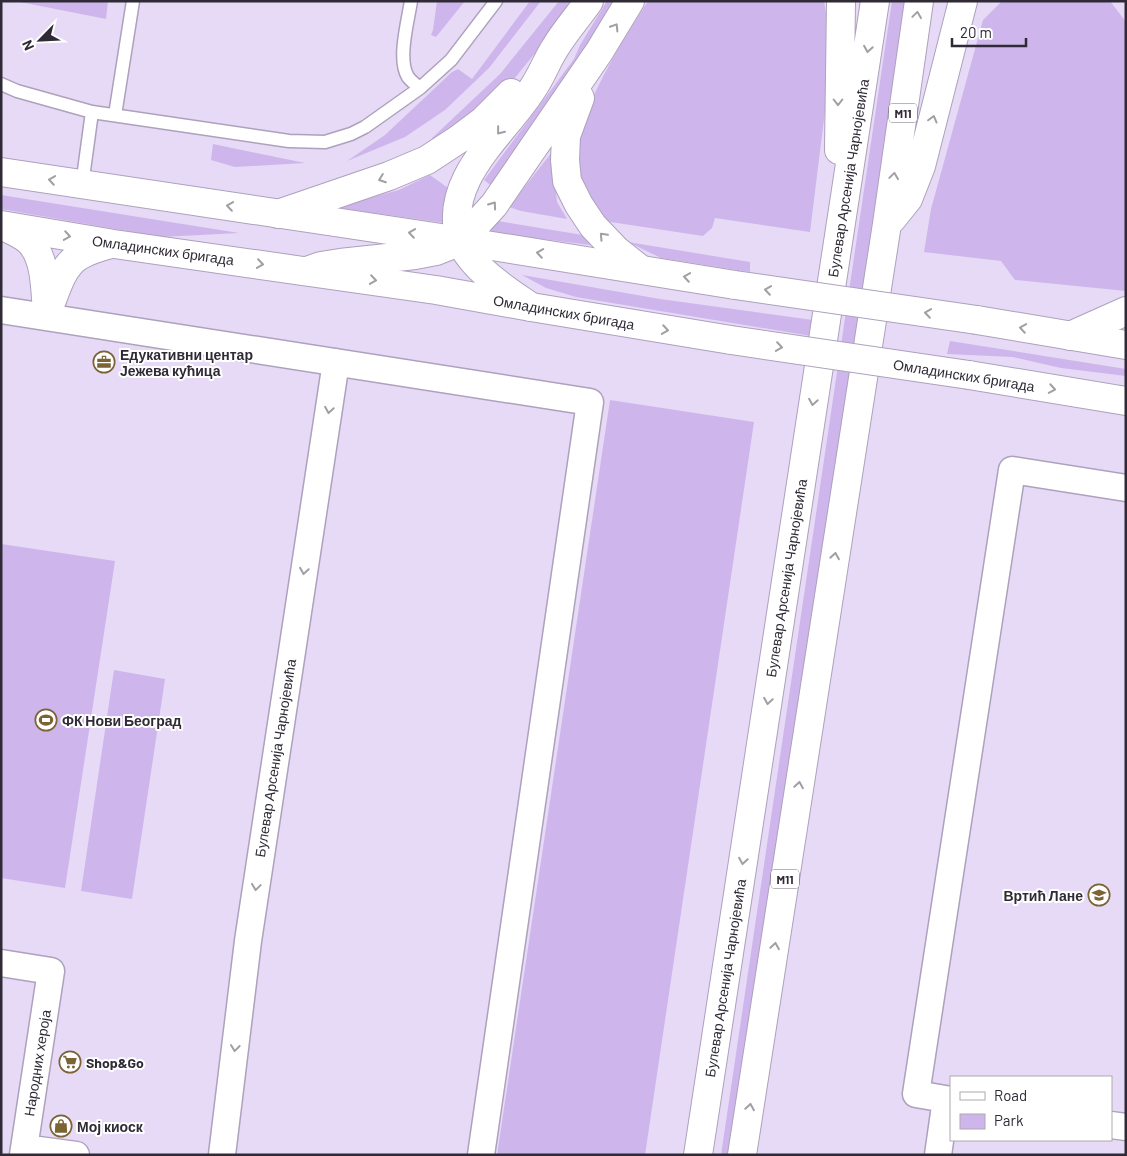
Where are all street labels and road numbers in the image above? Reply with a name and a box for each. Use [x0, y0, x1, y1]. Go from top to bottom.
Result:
street label: Булевар Арсенија Чарнојевића [824, 77, 872, 278]
road number: M11 [889, 104, 917, 122]
street label: Омладинских бригада [91, 232, 235, 268]
street label: Омладинских бригада [492, 291, 636, 333]
street label: Омладинских бригада [892, 355, 1036, 395]
street label: Булевар Арсенија Чарнојевића [762, 477, 810, 678]
street label: Булевар Арсенија Чарнојевића [251, 657, 299, 858]
road number: M11 [771, 870, 799, 889]
street label: Булевар Арсенија Чарнојевића [701, 877, 749, 1078]
street label: Народних хероја [20, 1008, 54, 1118]

